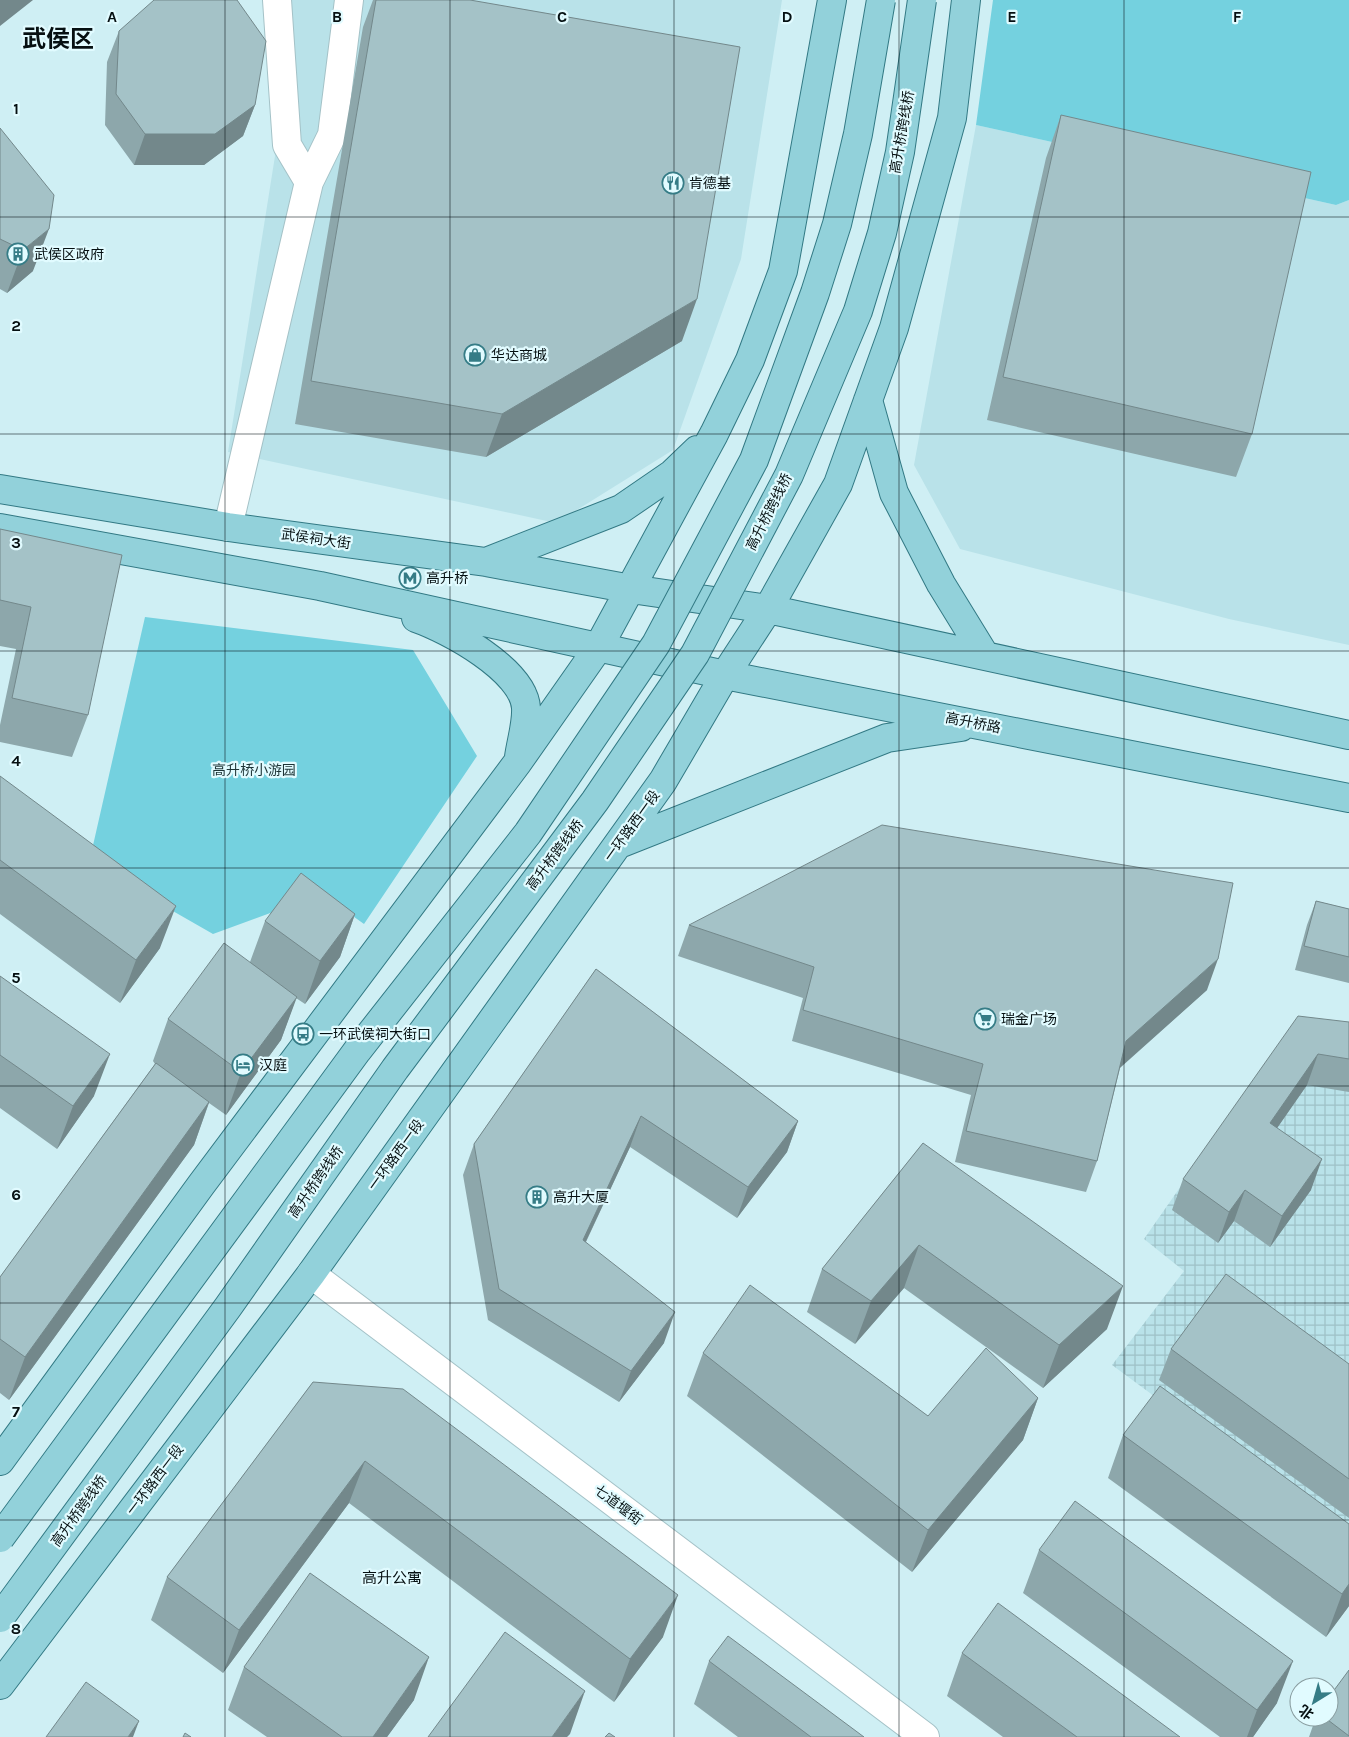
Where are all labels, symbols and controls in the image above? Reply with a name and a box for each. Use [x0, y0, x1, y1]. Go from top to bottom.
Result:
text: A [107, 7, 117, 26]
text: B [332, 7, 342, 26]
text: C [557, 7, 567, 26]
text: D [782, 7, 793, 26]
text: E [1007, 7, 1017, 26]
text: F [1233, 7, 1242, 26]
district label: 武侯区 [22, 25, 94, 53]
street label: 高升桥跨线桥 [886, 89, 918, 175]
text: 1 [13, 99, 19, 118]
restaurant icon: 肯德基 [661, 171, 685, 195]
place label: 肯德基 [689, 175, 731, 192]
building icon: 武侯区政府 [6, 242, 30, 266]
place label: 武侯区政府 [34, 246, 104, 263]
text: 2 [11, 316, 21, 335]
shop icon: 华达商城 [463, 343, 487, 367]
place label: 华达商城 [491, 347, 547, 364]
street label: 高升桥跨线桥 [742, 471, 796, 553]
street label: 武侯祠大街 [280, 526, 352, 552]
text: 3 [11, 533, 21, 552]
metro station icon: 高升桥 [398, 566, 422, 590]
place label: 高升桥 [426, 570, 468, 587]
street label: 高升桥路 [944, 709, 1002, 737]
text: 4 [11, 751, 21, 770]
park label: 高升桥小游园 [212, 762, 296, 779]
street label: 一环路西一段 [600, 787, 664, 865]
street label: 高升桥跨线桥 [523, 816, 587, 894]
text: 5 [11, 968, 21, 987]
supermarket icon: 瑞金广场 [973, 1007, 997, 1031]
place label: 瑞金广场 [1001, 1011, 1057, 1028]
bus stop icon: 一环武侯祠大街口 [291, 1022, 315, 1046]
place label: 一环武侯祠大街口 [319, 1026, 431, 1043]
hotel icon: 汉庭 [231, 1053, 255, 1077]
place label: 汉庭 [259, 1057, 287, 1074]
street label: 一环路西一段 [364, 1116, 428, 1194]
street label: 高升桥跨线桥 [285, 1143, 347, 1221]
text: 6 [11, 1185, 21, 1204]
building icon: 高升大厦 [525, 1185, 549, 1209]
place label: 高升大厦 [553, 1189, 609, 1206]
text: 7 [12, 1402, 20, 1421]
street label: 一环路西一段 [123, 1441, 187, 1519]
street label: 高升桥跨线桥 [47, 1472, 111, 1550]
street label: 七道堰街 [591, 1481, 645, 1529]
district label: 高升公寓 [362, 1569, 422, 1587]
text: 8 [11, 1619, 21, 1638]
north arrow [1289, 1677, 1339, 1727]
text: 北 [1296, 1701, 1317, 1723]

